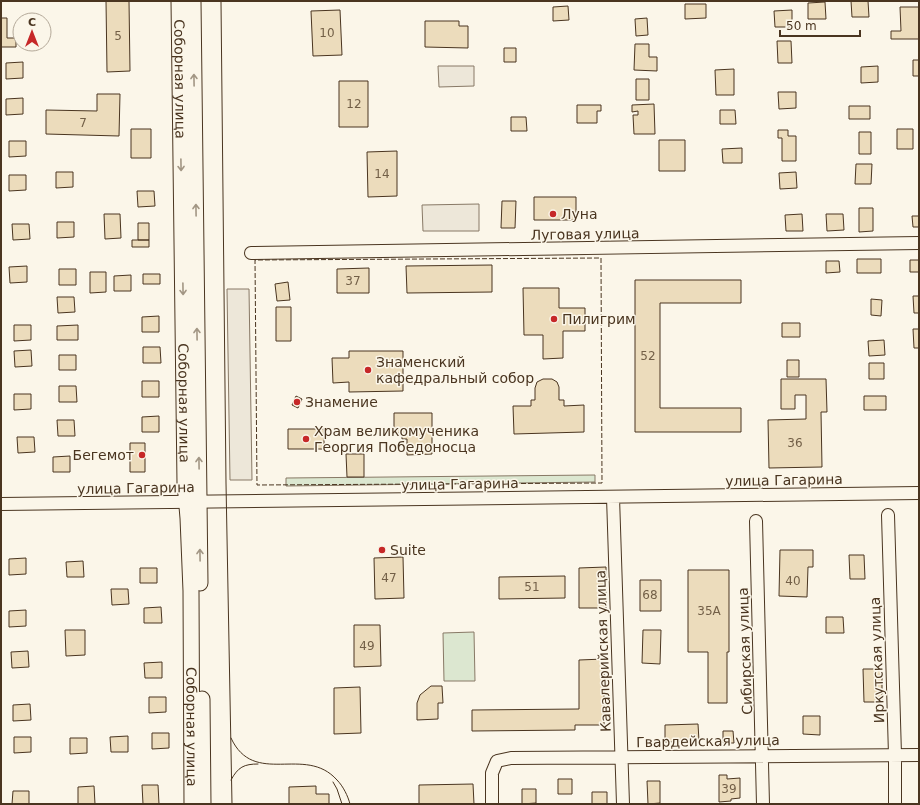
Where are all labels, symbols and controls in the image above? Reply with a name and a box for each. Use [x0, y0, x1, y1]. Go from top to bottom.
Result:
north arrow [12, 12, 52, 52]
scale bar [780, 12, 860, 38]
text: С [28, 16, 36, 29]
street label: Соборная улица [171, 19, 189, 139]
text: 50 m [786, 19, 817, 33]
house number: 10 [319, 26, 335, 40]
house number: 5 [114, 29, 122, 43]
one-way arrow [190, 74, 198, 87]
house number: 12 [346, 97, 362, 111]
house number: 7 [79, 116, 87, 130]
one-way arrow [177, 158, 185, 171]
house number: 14 [374, 167, 390, 181]
one-way arrow [192, 204, 199, 217]
place label: Луна [561, 206, 598, 222]
marker: Луна [548, 209, 558, 219]
street label: Луговая улица [530, 225, 640, 243]
house number: 37 [345, 274, 361, 288]
one-way arrow [179, 282, 186, 295]
place label: Пилигрим [562, 311, 636, 327]
marker: Пилигрим [549, 314, 559, 324]
one-way arrow [193, 328, 201, 341]
street label: Соборная улица [175, 343, 193, 463]
house number: 52 [640, 349, 656, 363]
place label: Знаменский кафедральный собор [376, 354, 534, 386]
marker: Знаменский кафедральный собор [363, 365, 373, 375]
place label: Знамение [305, 394, 378, 410]
marker: Знамение [292, 397, 302, 407]
place label: Храм великомученика Георгия Победоносца [314, 423, 479, 455]
marker: Храм великомученика Георгия Победоносца [301, 434, 311, 444]
house number: 36 [787, 436, 803, 450]
place label: Бегемот [73, 447, 134, 463]
marker: Бегемот [137, 450, 147, 460]
one-way arrow [195, 457, 203, 470]
street label: улица Гагарина [725, 471, 843, 489]
street label: улица Гагарина [401, 475, 519, 493]
street label: улица Гагарина [77, 479, 195, 497]
place label: Suite [390, 542, 426, 558]
marker: Suite [377, 545, 387, 555]
one-way arrow [196, 549, 204, 562]
street label: Кавалерийская улица [592, 570, 614, 732]
house number: 47 [381, 571, 397, 585]
house number: 40 [785, 574, 801, 588]
house number: 51 [524, 580, 540, 594]
street label: Сибирская улица [735, 587, 755, 715]
house number: 68 [642, 588, 658, 602]
street label: Иркутская улица [867, 597, 887, 723]
house number: 35А [697, 604, 722, 618]
house number: 49 [359, 639, 375, 653]
street label: Соборная улица [183, 667, 200, 787]
street label: Гвардейская улица [636, 732, 780, 750]
house number: 39 [721, 782, 737, 796]

